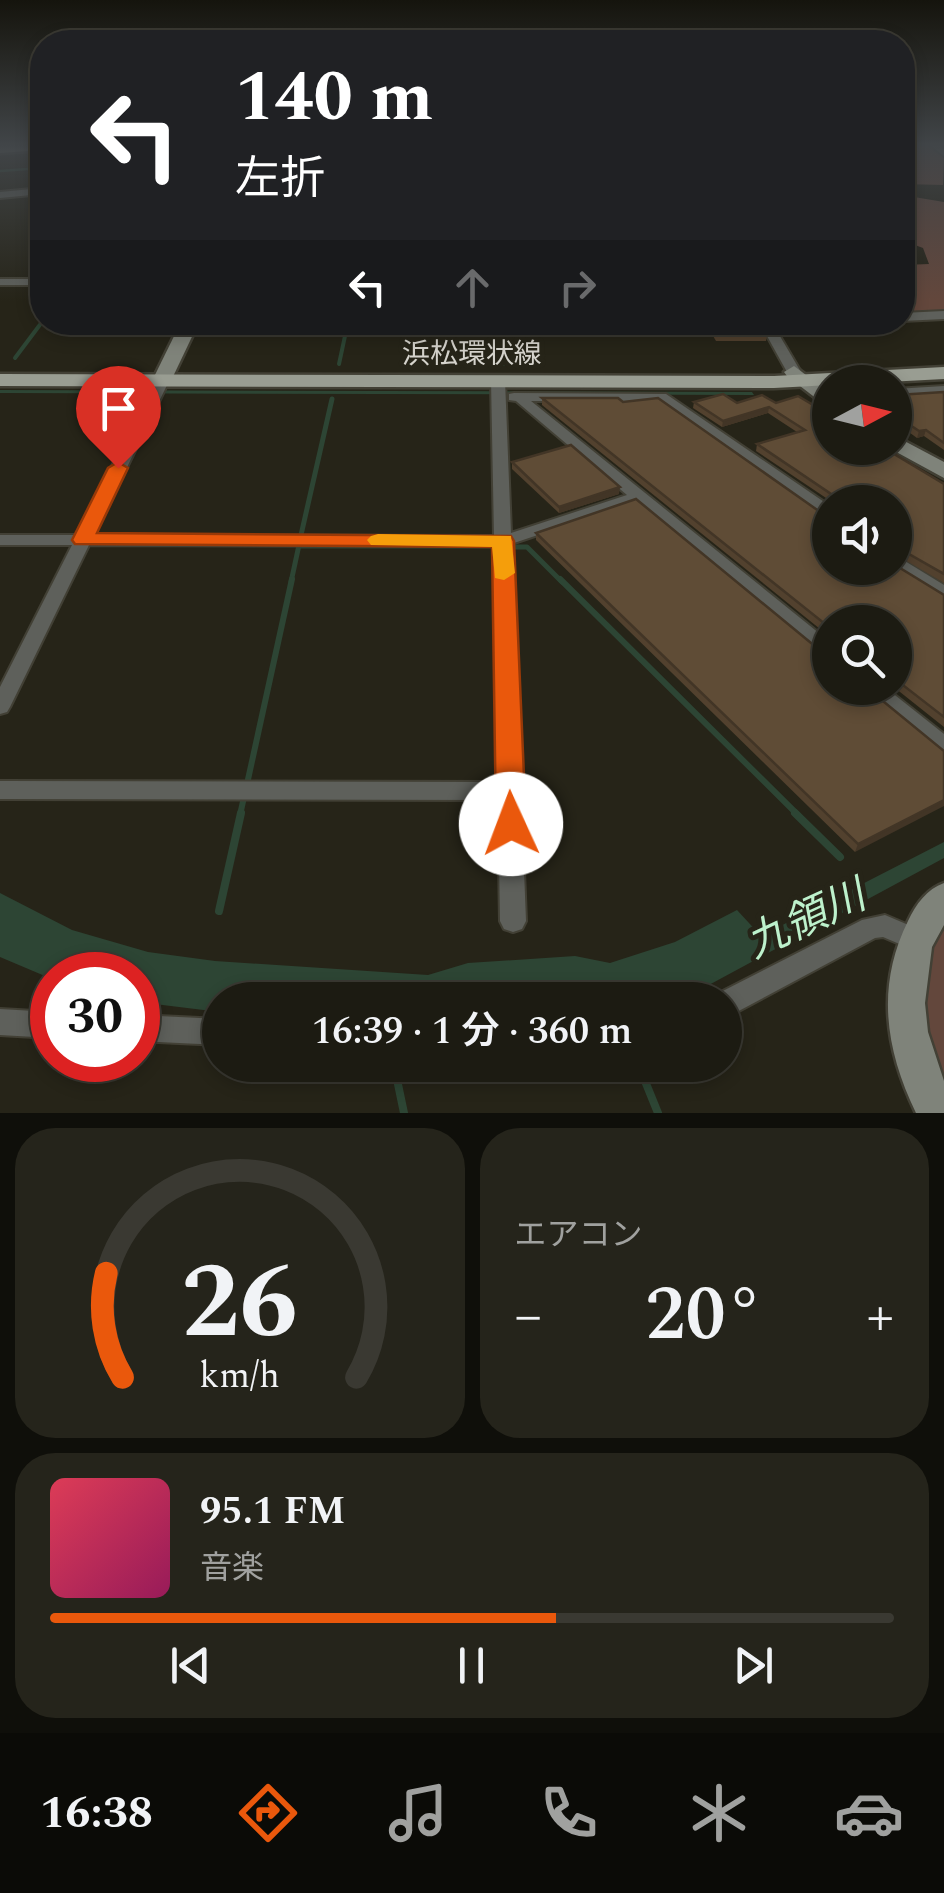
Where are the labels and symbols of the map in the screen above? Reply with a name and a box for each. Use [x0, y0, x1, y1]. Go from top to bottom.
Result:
street label: 浜松環状線 [402, 333, 542, 376]
north arrow [812, 365, 912, 465]
pin [76, 366, 161, 469]
position arrow [459, 772, 563, 876]
water label: 九領川 [736, 863, 880, 975]
speed limit sign: 30 [30, 952, 160, 1082]

